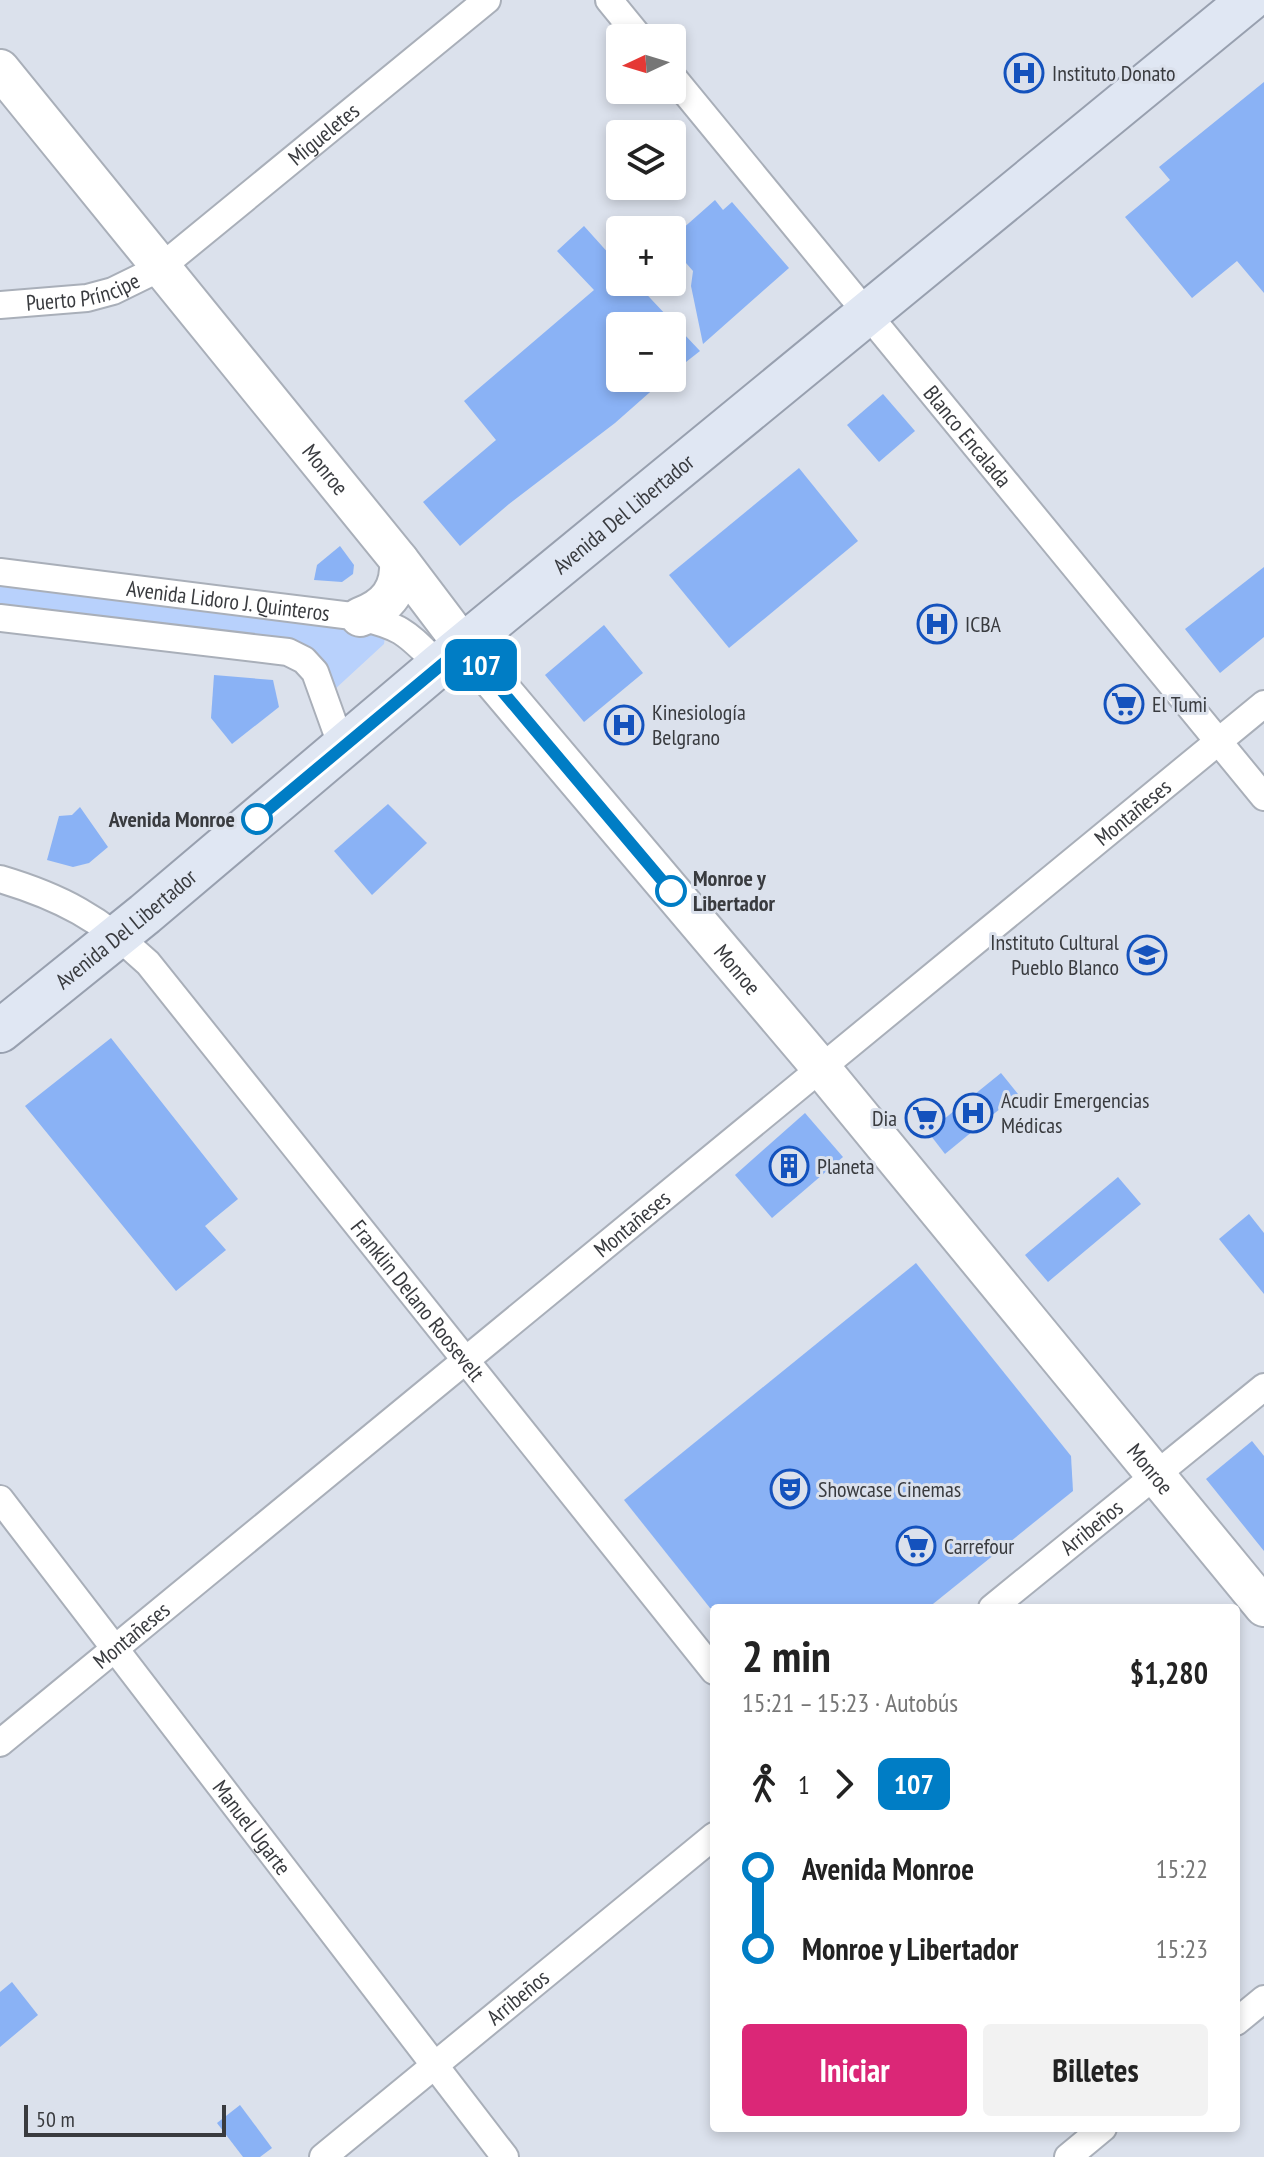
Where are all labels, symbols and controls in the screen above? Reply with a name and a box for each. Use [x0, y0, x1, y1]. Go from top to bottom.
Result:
north arrow [606, 24, 686, 104]
map controls [606, 24, 686, 392]
hospital icon: Instituto Donato [1003, 52, 1045, 94]
place label: Instituto Donato [1052, 59, 1176, 87]
street label: Migueletes [282, 97, 365, 171]
button: layers [606, 120, 686, 200]
button: + [606, 216, 686, 296]
street label: Puerto Príncipe [25, 266, 144, 317]
button: − [606, 312, 686, 392]
street label: Blanco Encalada [918, 379, 1018, 493]
street label: Monroe [296, 438, 355, 501]
street label: Avenida Del Libertador [547, 448, 700, 580]
street label: Avenida Lidoro J. Quinteros [125, 574, 331, 627]
hospital icon: ICBA [916, 603, 958, 645]
place label: ICBA [965, 610, 1002, 638]
line badge: 107 [435, 639, 527, 691]
text: 107 [461, 646, 501, 683]
supermarket icon: El Tumi [1103, 683, 1145, 725]
place label: El Tumi [1152, 690, 1207, 718]
place label: Kinesiología Belgrano [652, 698, 746, 751]
hospital icon: Kinesiología Belgrano [603, 704, 645, 746]
street label: Montañeses [1089, 772, 1176, 852]
marker: Avenida Monroe [242, 804, 272, 834]
place label: Avenida Monroe [108, 805, 235, 833]
street label: Avenida Del Libertador [49, 863, 202, 995]
place label: Monroe y Libertador [693, 864, 776, 917]
marker: Monroe y Libertador [656, 876, 686, 906]
place label: Instituto Cultural Pueblo Blanco [990, 928, 1120, 981]
school or university icon: Instituto Cultural Pueblo Blanco [1126, 934, 1168, 976]
street label: Monroe [708, 938, 767, 1000]
place label: Acudir Emergencias Médicas [1001, 1086, 1150, 1139]
hospital icon: Acudir Emergencias Médicas [952, 1092, 994, 1134]
supermarket icon: Dia [904, 1097, 946, 1139]
place label: Dia [872, 1104, 897, 1132]
building icon: Planeta [768, 1145, 810, 1187]
place label: Planeta [817, 1152, 874, 1180]
street label: Montañeses [588, 1184, 676, 1263]
street label: Franklin Delano Roosevelt [345, 1214, 491, 1387]
street label: Monroe [1121, 1438, 1180, 1500]
theatre icon: Showcase Cinemas [769, 1468, 811, 1510]
place label: Showcase Cinemas [818, 1475, 961, 1503]
street label: Arribeños [1054, 1494, 1128, 1561]
supermarket icon: Carrefour [895, 1525, 937, 1567]
place label: Carrefour [944, 1532, 1014, 1560]
street label: Montañeses [87, 1595, 175, 1675]
text: 2 min [742, 1627, 831, 1684]
text: $1,280 [1130, 1653, 1208, 1692]
text: 15:21 – 15:23 · Autobús [742, 1686, 958, 1719]
icon: walk [742, 1762, 786, 1806]
icon: forward [822, 1762, 866, 1806]
text: 107 [894, 1765, 934, 1802]
text: 1 [798, 1768, 810, 1801]
street label: Manuel Ugarte [207, 1774, 297, 1880]
text: Avenida Monroe [802, 1849, 974, 1888]
text: 15:22 [1156, 1852, 1208, 1885]
text: Monroe y Libertador [802, 1929, 1018, 1968]
text: 15:23 [1156, 1932, 1208, 1965]
street label: Arribeños [481, 1963, 555, 2031]
button: Iniciar [742, 2024, 967, 2116]
button: Billetes [983, 2024, 1208, 2116]
scale bar [24, 2101, 226, 2137]
text: 50 m [36, 2105, 75, 2133]

